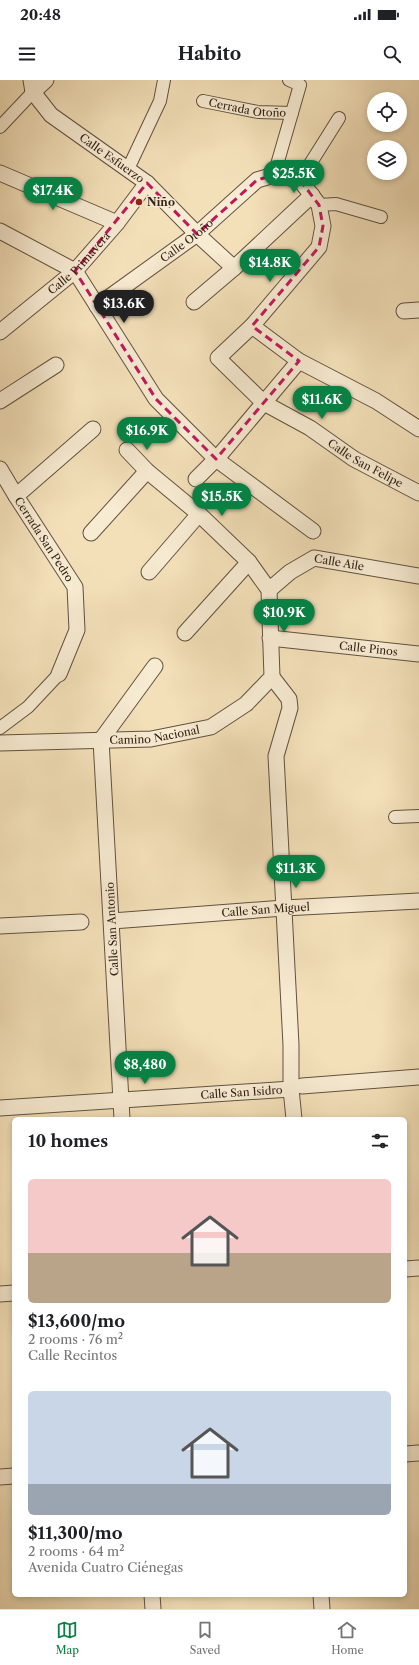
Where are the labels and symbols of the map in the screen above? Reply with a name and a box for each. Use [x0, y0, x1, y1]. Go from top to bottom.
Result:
street label: Cerrada Otoño [207, 95, 287, 120]
street label: Calle Esfuerzo [77, 130, 147, 186]
pin: $25.5K [261, 160, 327, 194]
pin: $17.4K [20, 177, 86, 211]
place label: Niño [147, 195, 175, 209]
marker: Niño [134, 197, 144, 207]
street label: Calle Otoño [157, 216, 216, 265]
street label: Calle Primavera [45, 229, 113, 297]
pin: $14.8K [237, 249, 303, 283]
pin: $13.6K [91, 290, 157, 324]
pin: $11.6K [289, 386, 355, 420]
pin: $16.9K [114, 417, 180, 451]
street label: Calle San Felipe [325, 436, 405, 490]
pin: $15.5K [189, 483, 255, 517]
street label: Cerrada San Pedro [11, 494, 77, 585]
street label: Calle Aile [313, 551, 365, 573]
pin: $10.9K [251, 599, 317, 633]
street label: Calle Pinos [338, 638, 399, 659]
street label: Camino Nacional [109, 722, 202, 747]
pin: $11.3K [263, 855, 329, 889]
street label: Calle San Antonio [103, 881, 121, 976]
street label: Calle San Miguel [221, 900, 311, 920]
pin: $8,480 [112, 1051, 178, 1085]
street label: Calle San Isidro [200, 1083, 283, 1102]

